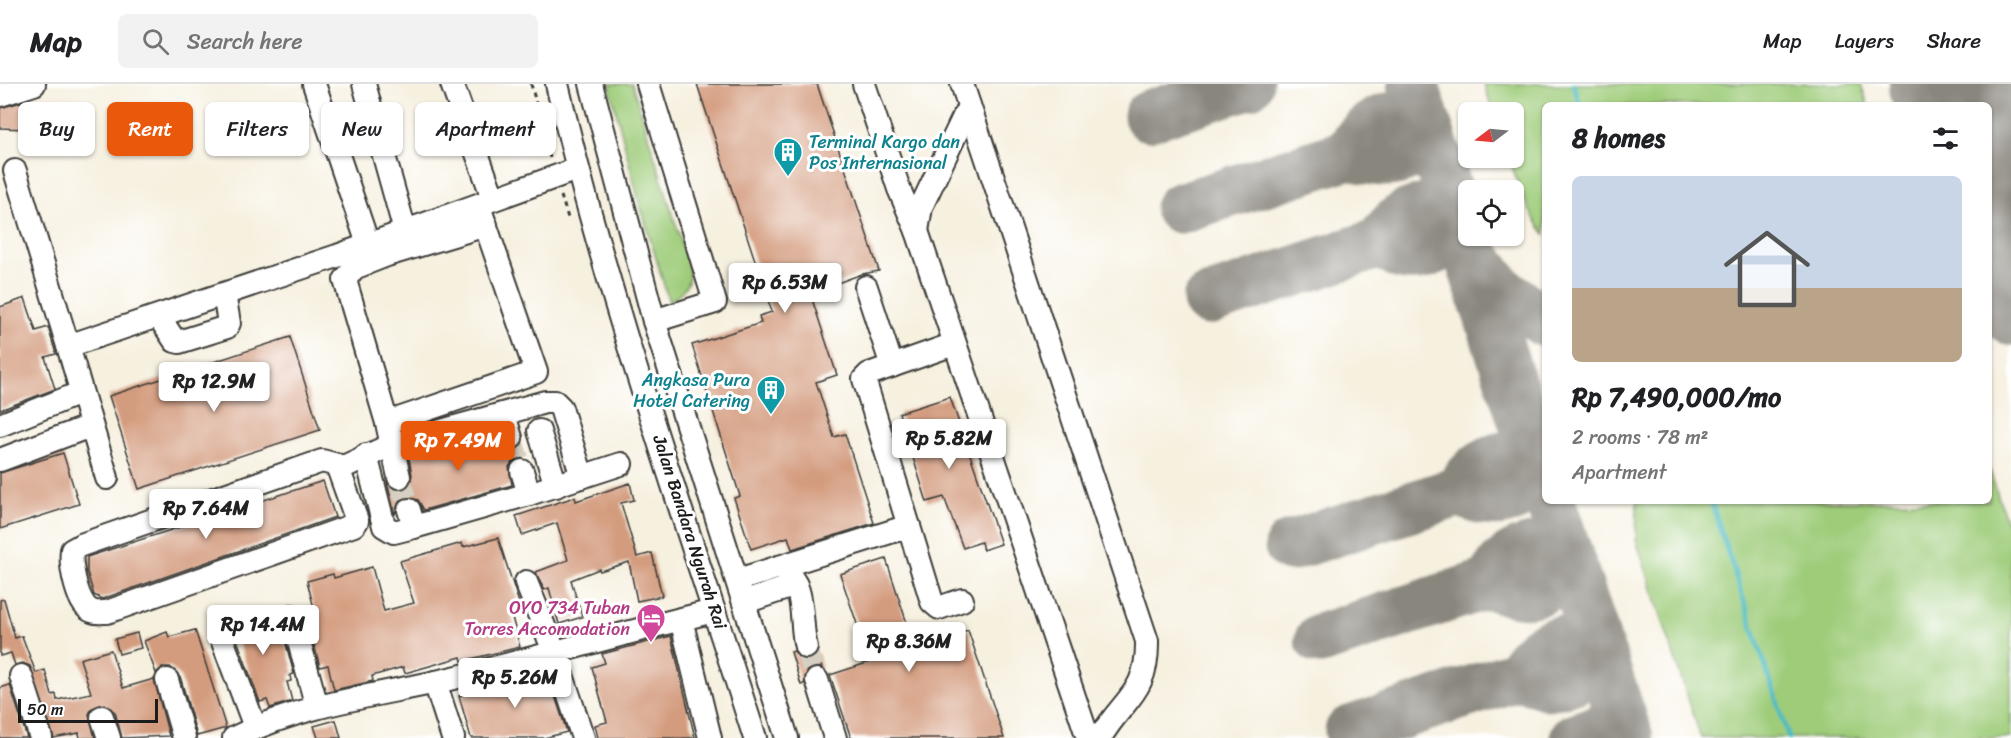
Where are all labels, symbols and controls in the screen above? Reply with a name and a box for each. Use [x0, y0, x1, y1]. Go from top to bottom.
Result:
search box [118, 14, 538, 68]
text: Map [30, 17, 82, 66]
text: Search here [187, 22, 303, 61]
text: Map [1763, 22, 1802, 60]
text: Layers [1835, 22, 1894, 60]
text: Share [1927, 22, 1981, 60]
icon: search [139, 25, 172, 58]
chip: Buy [18, 102, 95, 156]
chip: Rent [107, 102, 193, 156]
chip: Filters [205, 102, 309, 156]
chip: New [321, 102, 403, 156]
chip: Apartment [415, 102, 556, 156]
north arrow [1458, 102, 1524, 168]
map controls [1458, 102, 1524, 246]
text: 8 homes [1572, 115, 1665, 161]
icon: filters [1929, 122, 1962, 155]
place label: Terminal Kargo dan Pos Internasional [809, 126, 960, 179]
building icon: Terminal Kargo dan Pos Internasional [772, 136, 804, 178]
button: locate [1458, 180, 1524, 246]
icon: home [1713, 215, 1821, 323]
pin: Rp 6.53M [723, 263, 847, 314]
text: Rp 6.53M [743, 265, 827, 300]
pin: Rp 12.9M [152, 362, 276, 413]
text: Rp 12.9M [173, 364, 255, 399]
place label: Angkasa Pura Hotel Catering [633, 364, 750, 417]
building icon: Angkasa Pura Hotel Catering [755, 374, 787, 416]
text: Rp 7,490,000/mo [1572, 374, 1781, 420]
pin: Rp 5.82M [887, 419, 1011, 470]
text: 2 rooms · 78 m² [1572, 420, 1708, 455]
pin: Rp 7.49M [396, 421, 520, 472]
text: Rp 5.82M [906, 421, 992, 456]
text: Rp 7.49M [415, 423, 501, 458]
street label: Jalan Bandara Ngurah Rai [643, 430, 737, 634]
text: Apartment [1572, 455, 1666, 490]
pin: Rp 7.64M [144, 489, 268, 540]
text: Rp 7.64M [163, 491, 249, 526]
place label: OYO 734 Tuban Torres Accomodation [464, 592, 630, 645]
hotel icon: OYO 734 Tuban Torres Accomodation [635, 602, 667, 644]
pin: Rp 14.4M [201, 605, 325, 656]
text: Rp 14.4M [221, 607, 305, 642]
pin: Rp 8.36M [847, 622, 971, 673]
text: Rp 8.36M [867, 624, 951, 659]
pin: Rp 5.26M [453, 658, 577, 709]
text: Rp 5.26M [472, 660, 558, 695]
text: 50 m [27, 695, 63, 724]
scale bar [18, 696, 158, 724]

